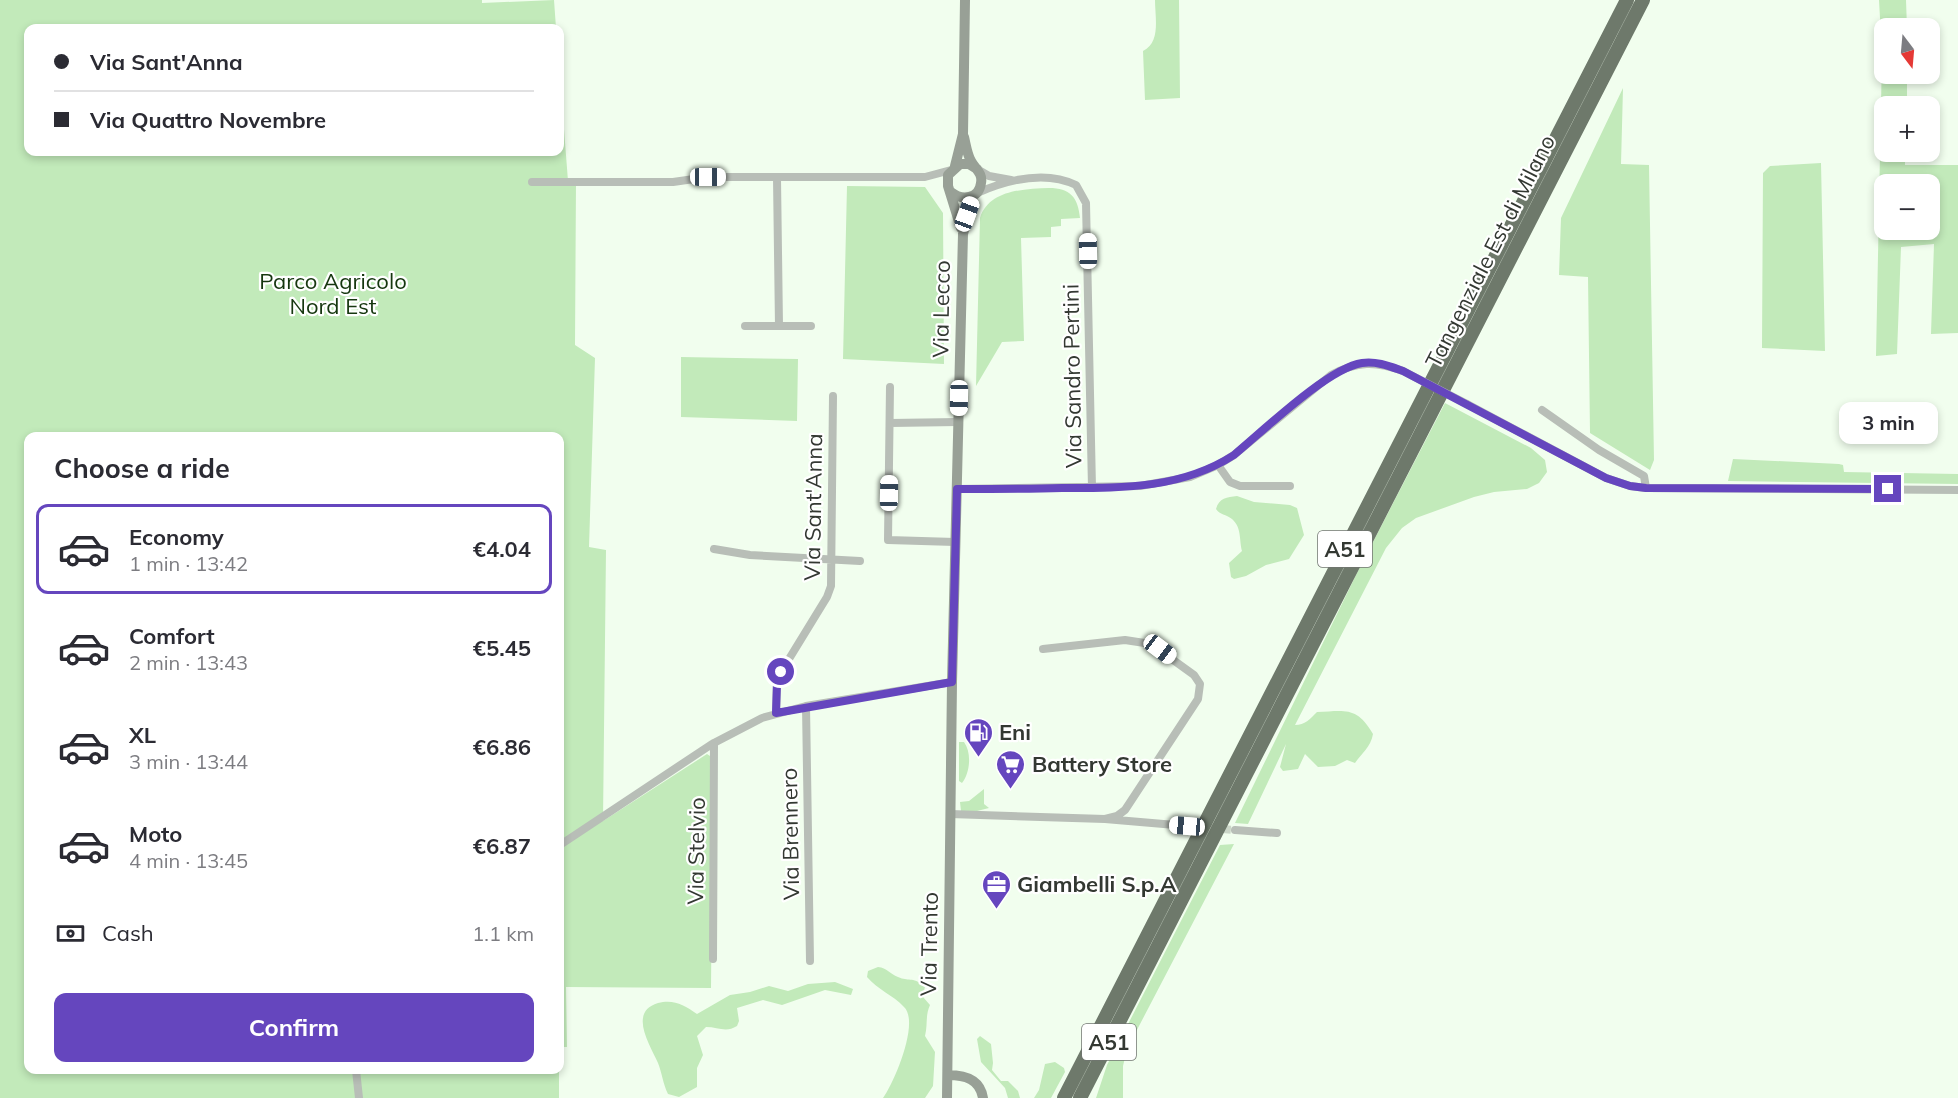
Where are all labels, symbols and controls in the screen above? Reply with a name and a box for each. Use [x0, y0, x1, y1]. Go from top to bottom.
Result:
north arrow [1874, 18, 1940, 84]
map controls [1874, 18, 1940, 240]
text: Via Sant'Anna [90, 48, 243, 76]
button: + [1874, 96, 1940, 162]
text: Via Quattro Novembre [90, 106, 326, 134]
street label: Tangenziale Est di Milano [1419, 130, 1561, 372]
car [690, 168, 726, 186]
button: − [1874, 174, 1940, 240]
car [952, 194, 982, 234]
car [1079, 233, 1097, 269]
street label: Via Lecco [926, 260, 956, 358]
park label: Parco Agricolo Nord Est [259, 267, 407, 320]
street label: Via Sandro Pertini [1056, 284, 1088, 468]
car [950, 380, 968, 416]
callout: 3 min [1838, 402, 1938, 444]
text: 3 min [1862, 410, 1915, 435]
street label: Via Sant'Anna [798, 433, 828, 581]
text: Choose a ride [54, 451, 230, 485]
car [880, 475, 898, 511]
route end [1874, 475, 1901, 502]
icon: car [57, 522, 111, 576]
text: Economy [129, 523, 224, 551]
road number: A51 [1318, 531, 1372, 567]
text: €4.04 [473, 535, 531, 563]
text: 1 min · 13:42 [129, 551, 248, 576]
icon: car [57, 621, 111, 675]
text: Comfort [129, 622, 215, 650]
car [1140, 631, 1180, 667]
text: €5.45 [473, 634, 531, 662]
text: 2 min · 13:43 [129, 650, 248, 675]
route start [767, 658, 794, 685]
fuel station icon: Eni [962, 716, 994, 758]
place label: Eni [999, 718, 1031, 746]
icon: car [57, 720, 111, 774]
text: XL [129, 721, 156, 749]
text: €6.86 [473, 733, 531, 761]
supermarket icon: Battery Store [995, 748, 1027, 790]
text: 3 min · 13:44 [129, 749, 248, 774]
place label: Battery Store [1032, 750, 1172, 778]
street label: Via Brennero [775, 768, 805, 900]
street label: Via Stelvio [681, 797, 711, 905]
car [1168, 815, 1206, 837]
icon: car [57, 819, 111, 873]
text: Moto [129, 820, 182, 848]
text: €6.87 [473, 832, 531, 860]
text: 4 min · 13:45 [129, 848, 248, 873]
office icon: Giambelli S.p.A [980, 868, 1012, 910]
place label: Giambelli S.p.A [1017, 870, 1177, 898]
street label: Via Trento [914, 892, 944, 996]
icon: cash [54, 917, 87, 950]
text: Cash [102, 919, 154, 947]
text: 1.1 km [472, 921, 534, 946]
button: Confirm [54, 993, 534, 1062]
road number: A51 [1082, 1024, 1136, 1060]

